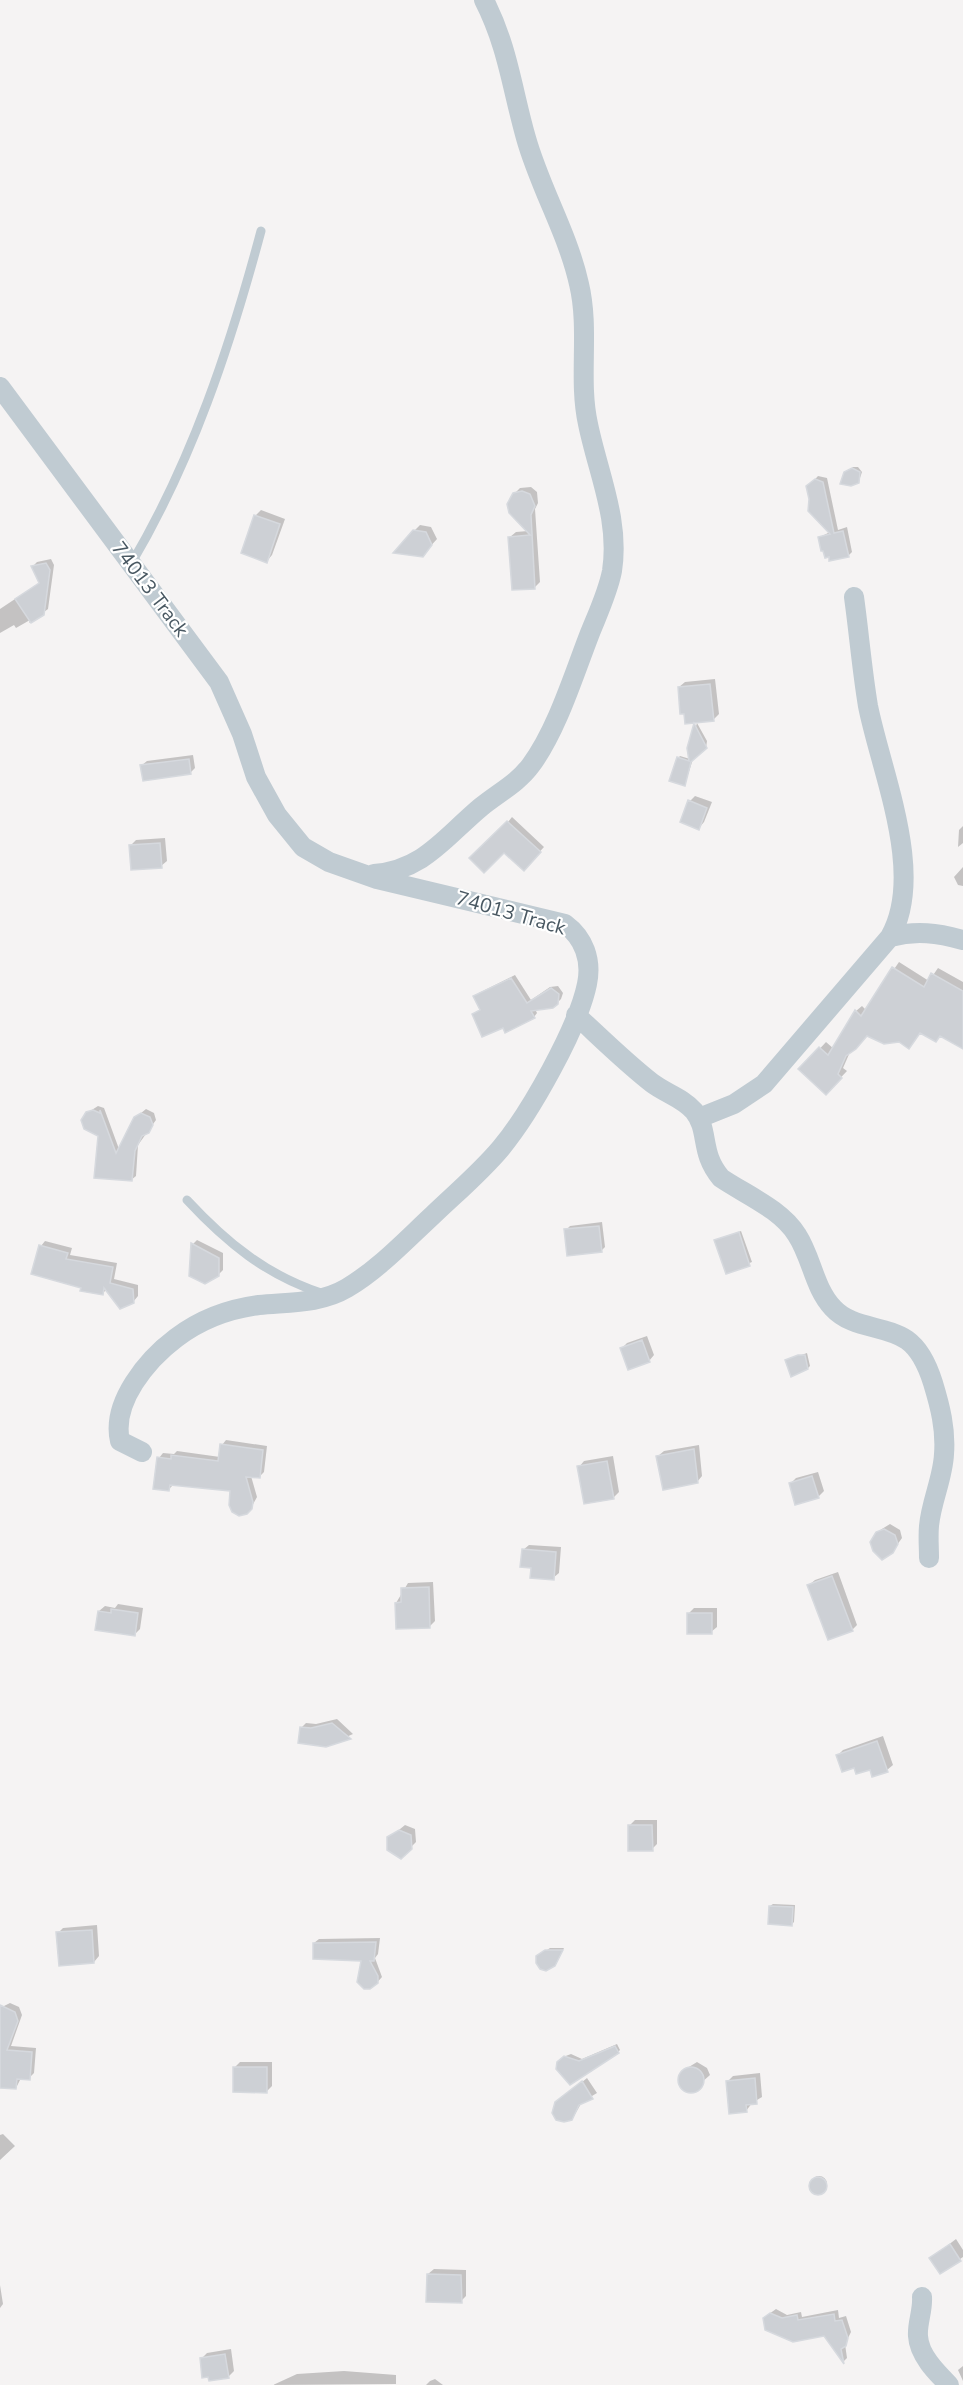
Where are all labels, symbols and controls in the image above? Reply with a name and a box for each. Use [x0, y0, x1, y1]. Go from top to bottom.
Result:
street label: 74013 Track [105, 536, 195, 643]
street label: 74013 Track [453, 885, 570, 942]

